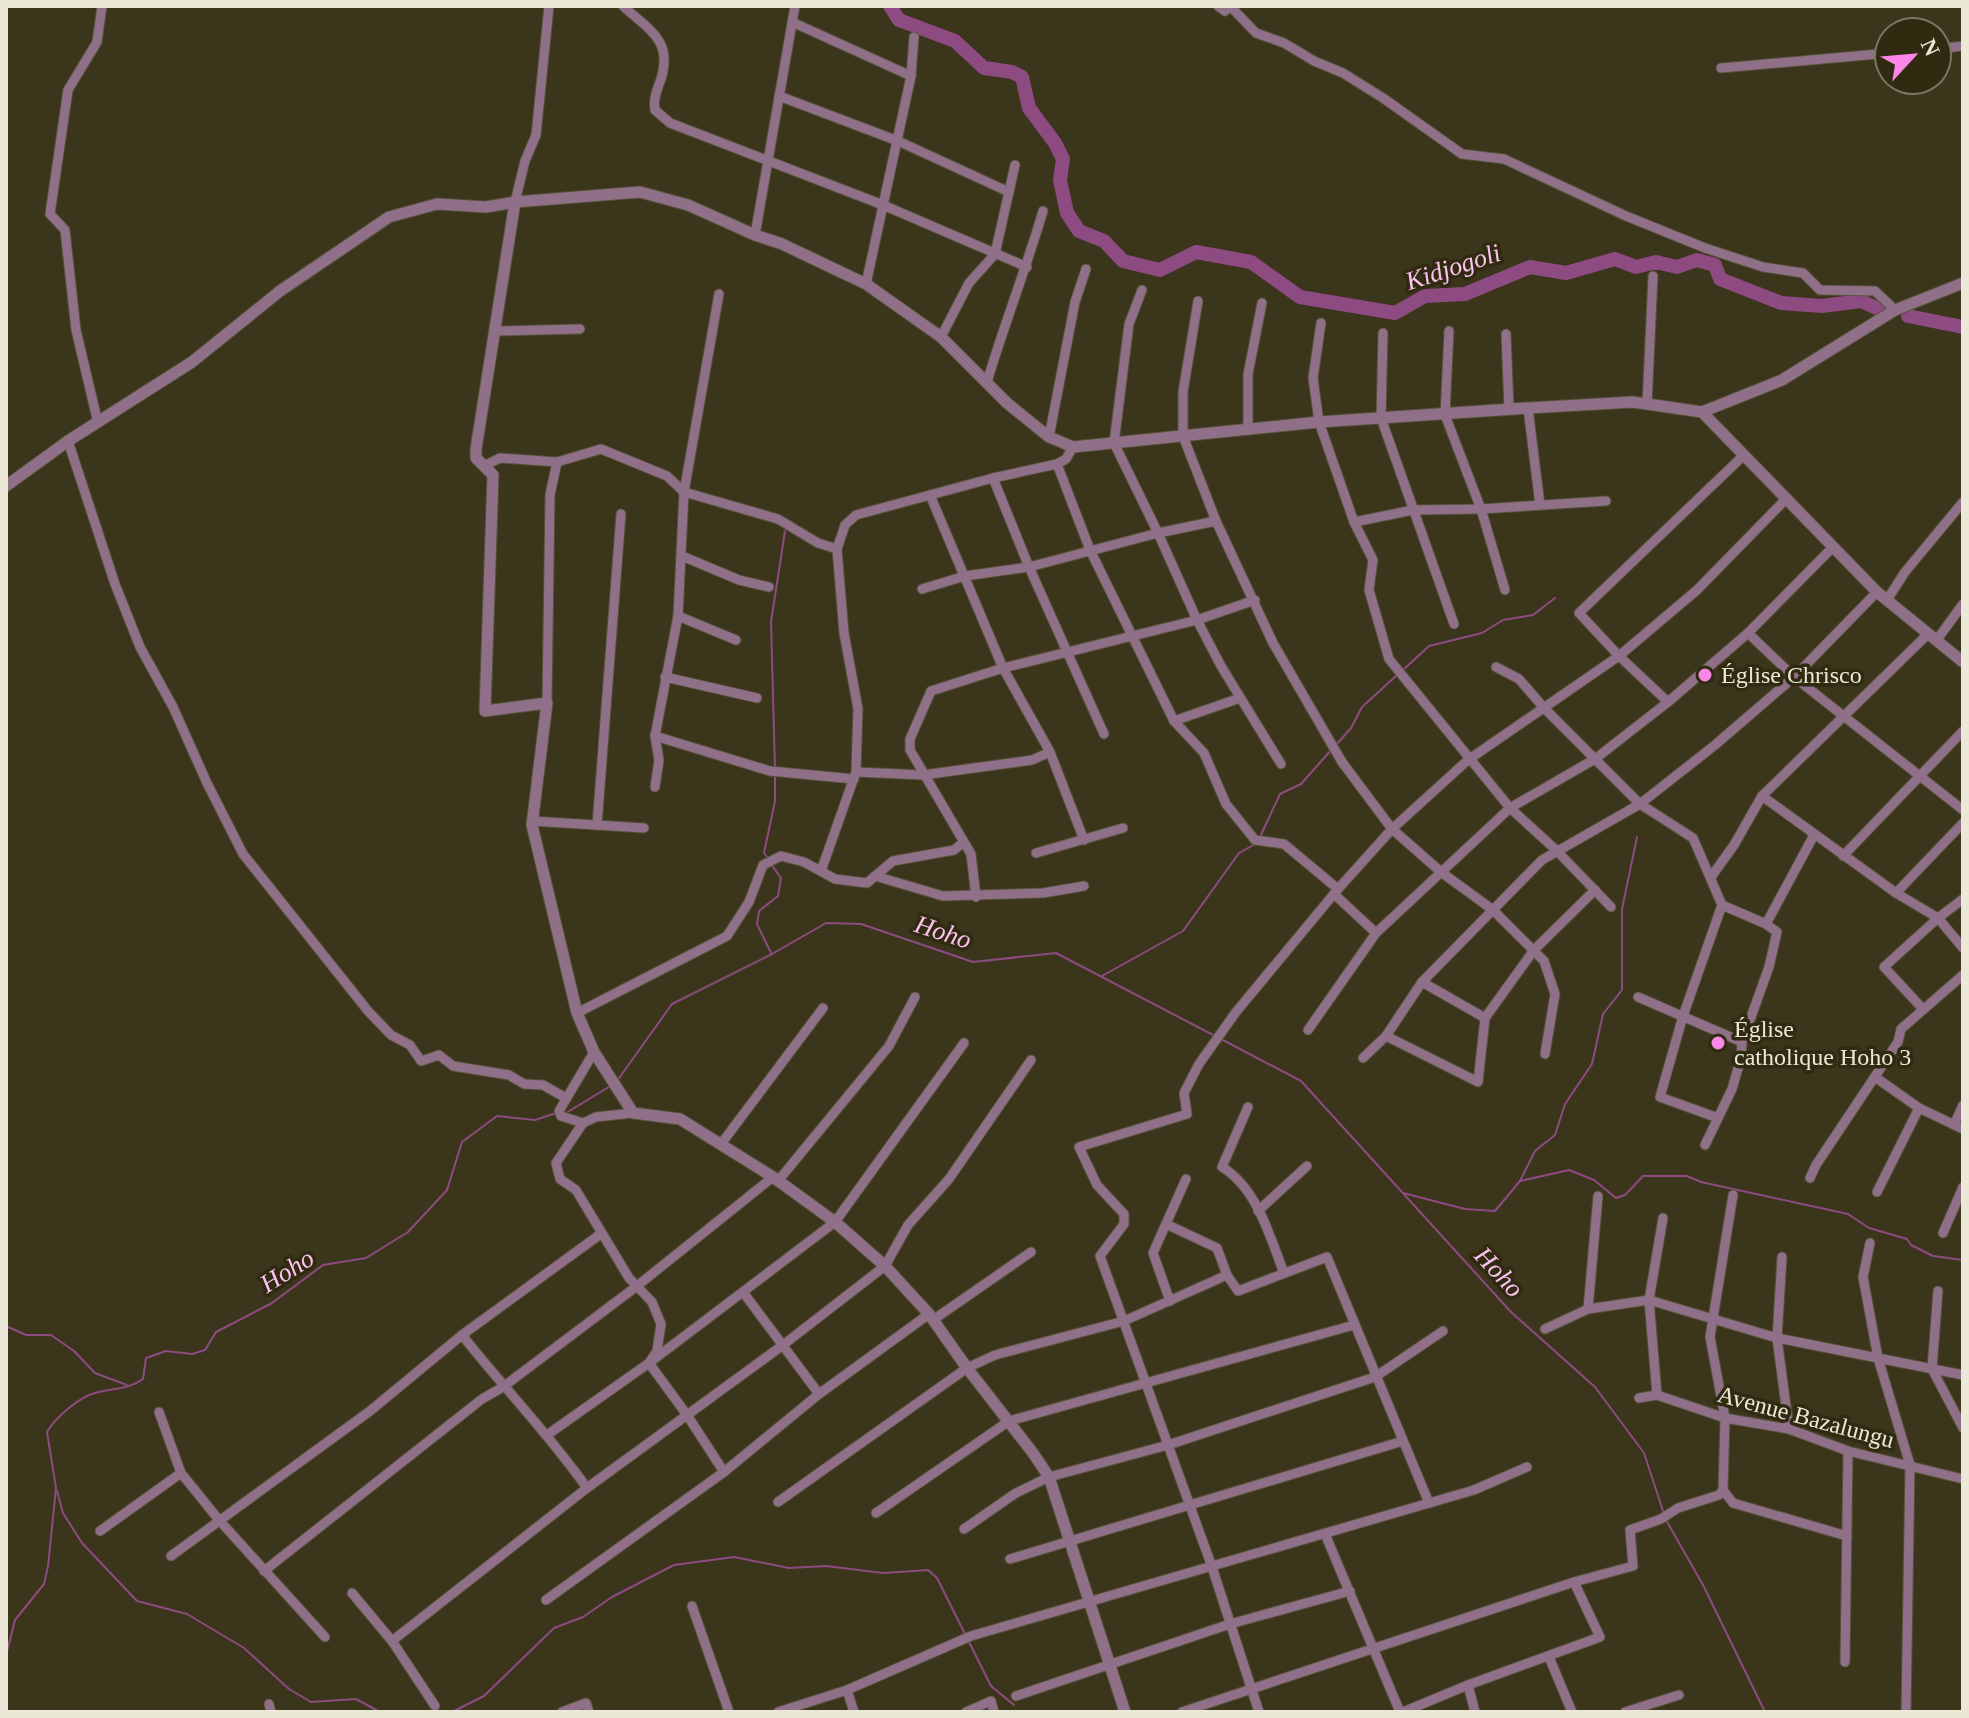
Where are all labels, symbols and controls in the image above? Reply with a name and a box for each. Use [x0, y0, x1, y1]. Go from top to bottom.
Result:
north arrow [1873, 16, 1953, 96]
text: N [1916, 35, 1945, 60]
water label: Kidjogoli [1401, 238, 1504, 296]
place label: Église Chrisco [1721, 662, 1862, 688]
marker: Église Chrisco [1696, 666, 1714, 684]
water label: Hoho [910, 909, 975, 955]
place label: Église catholique Hoho 3 [1734, 1016, 1911, 1070]
marker: Église catholique Hoho 3 [1709, 1034, 1727, 1052]
water label: Hoho [1468, 1240, 1529, 1303]
water label: Hoho [254, 1243, 319, 1299]
street label: Avenue Bazalungu [1715, 1381, 1897, 1453]

